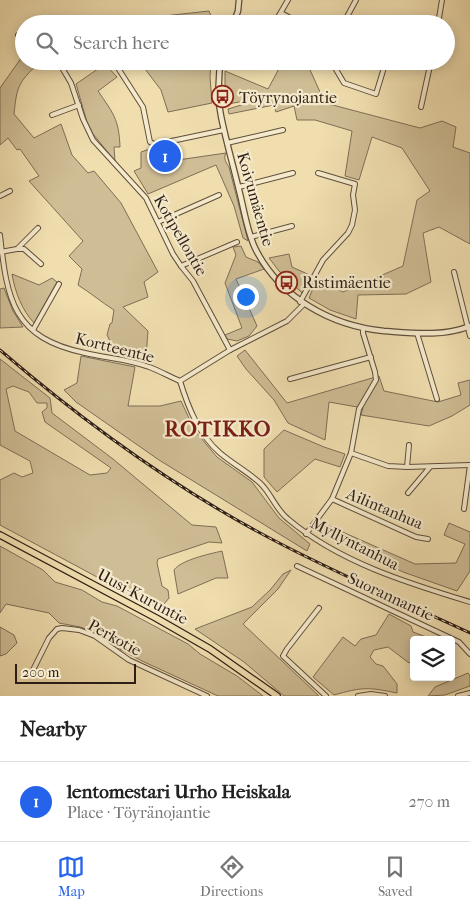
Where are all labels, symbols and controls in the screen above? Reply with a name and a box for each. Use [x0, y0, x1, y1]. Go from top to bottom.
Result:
search box [15, 15, 455, 70]
icon: search [33, 29, 61, 57]
text: Search here [73, 32, 169, 54]
bus stop icon: Töyrynojantie [211, 85, 235, 109]
place label: Töyrynojantie [239, 88, 337, 107]
pin: 1 [149, 137, 181, 175]
street label: Koivumäentie [233, 150, 278, 248]
street label: Kotipellontie [150, 191, 211, 279]
bus stop icon: Ristimäentie [274, 270, 298, 294]
place label: Ristimäentie [302, 273, 391, 292]
your location [233, 284, 259, 310]
street label: Kortteentie [73, 328, 157, 367]
district label: ROTIKKO [165, 417, 271, 441]
street label: Ailintanhua [343, 483, 426, 533]
street label: Myllyntanhua [307, 513, 403, 574]
street label: Uusi-Kuruntie [94, 565, 191, 628]
street label: Suorannantie [345, 568, 437, 625]
street label: Perkotie [85, 615, 145, 660]
map controls [410, 636, 455, 681]
button: layers [410, 636, 455, 681]
scale bar [15, 661, 136, 684]
text: 200 m [22, 664, 59, 681]
text: Nearby [20, 717, 86, 741]
text: lentomestari Urho Heiskala [67, 781, 291, 803]
text: 1 [33, 792, 39, 811]
text: 270 m [409, 792, 450, 811]
text: Place · Töyränojantie [67, 803, 210, 822]
tab: Map [57, 853, 85, 900]
tab: Directions [200, 853, 263, 900]
tab: Saved [378, 853, 413, 900]

